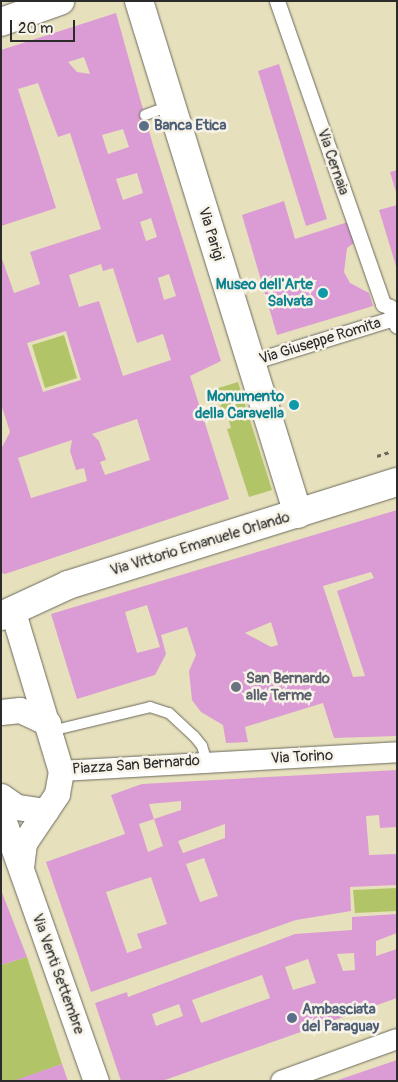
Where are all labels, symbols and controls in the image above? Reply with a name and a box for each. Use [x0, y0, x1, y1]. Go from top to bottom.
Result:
scale bar [12, 10, 78, 42]
text: 20 m [18, 19, 53, 38]
place label: Banca Etica [154, 117, 226, 135]
marker: Banca Etica [138, 120, 150, 132]
street label: Via Cernaia [313, 126, 353, 198]
street label: Via Parigi [194, 205, 228, 263]
place label: Museo dell'Arte Salvata [216, 275, 313, 310]
marker: Museo dell'Arte Salvata [317, 287, 329, 299]
street label: Via Giuseppe Romita [257, 314, 383, 368]
place label: Monumento della Caravella [195, 387, 284, 422]
marker: Monumento della Caravella [288, 399, 300, 411]
street label: Via Vittorio Emanuele Orlando [108, 508, 292, 580]
place label: San Bernardo alle Terme [246, 669, 330, 704]
marker: San Bernardo alle Terme [230, 681, 242, 693]
street label: Via Torino [270, 746, 334, 768]
street label: Piazza San Bernardo [72, 752, 200, 778]
street label: Via Venti Settembre [28, 911, 88, 1037]
place label: Ambasciata del Paraguay [302, 1000, 379, 1035]
marker: Ambasciata del Paraguay [286, 1012, 298, 1024]

